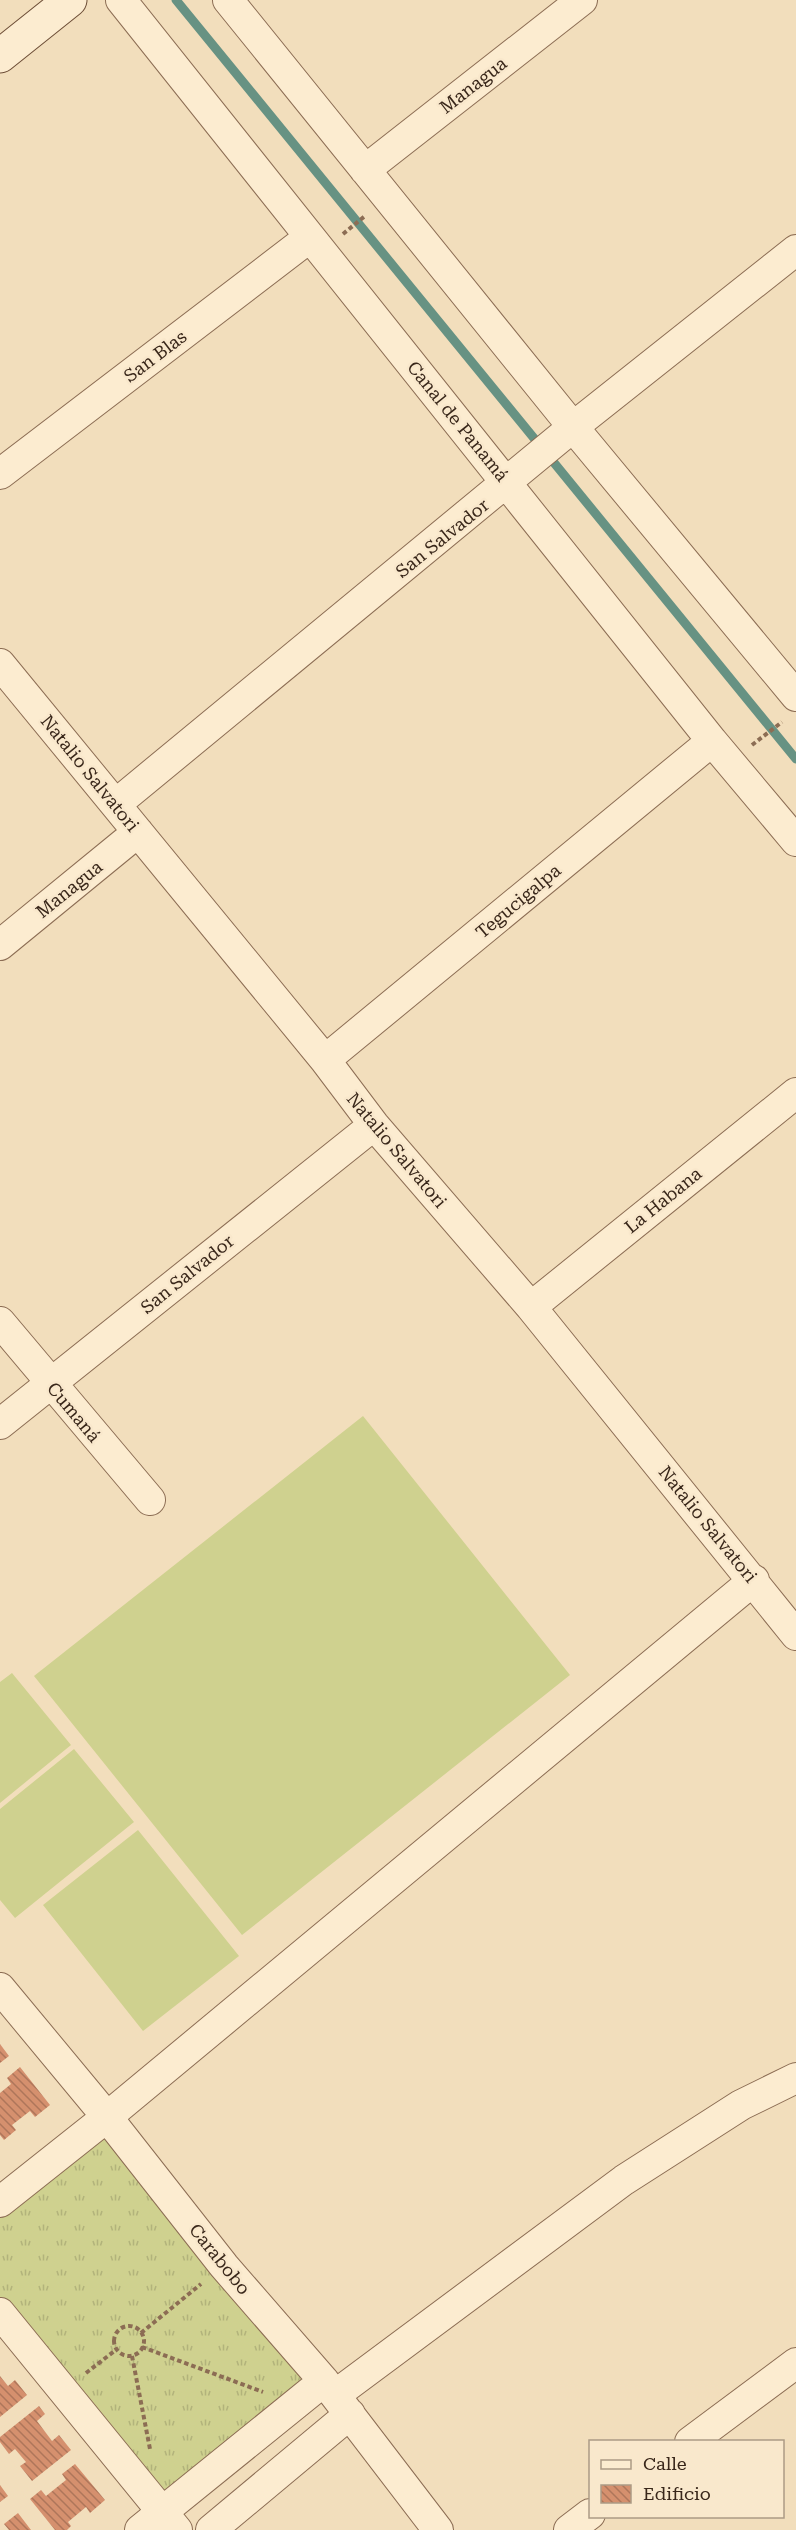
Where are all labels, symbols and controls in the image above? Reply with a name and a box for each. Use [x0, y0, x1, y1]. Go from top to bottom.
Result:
street label: Managua [435, 52, 511, 118]
street label: San Blas [119, 326, 191, 386]
street label: Canal de Panamá [403, 357, 513, 485]
street label: San Salvador [391, 494, 493, 582]
street label: Natalio Salvatori [37, 710, 144, 836]
street label: Managua [32, 856, 107, 922]
street label: Tegucigalpa [471, 859, 565, 943]
street label: Natalio Salvatori [343, 1088, 451, 1212]
street label: La Habana [620, 1163, 706, 1237]
street label: San Salvador [136, 1230, 238, 1318]
street label: Cumaná [43, 1378, 105, 1446]
street label: Natalio Salvatori [655, 1461, 762, 1587]
street label: Carabobo [185, 2219, 255, 2299]
legend [589, 2440, 784, 2518]
text: Calle [643, 2453, 687, 2474]
text: Edificio [643, 2483, 711, 2504]

